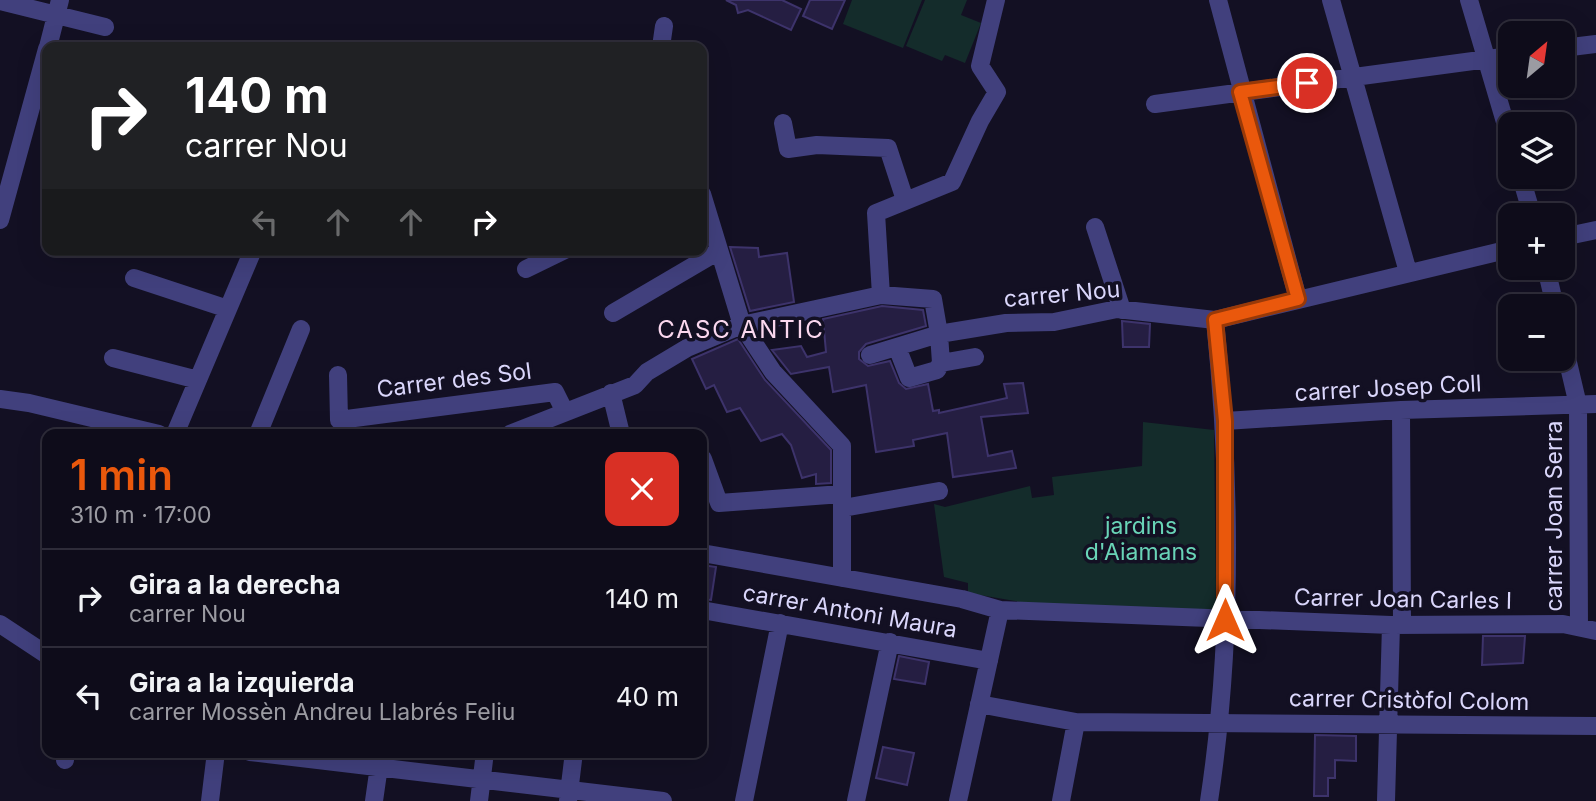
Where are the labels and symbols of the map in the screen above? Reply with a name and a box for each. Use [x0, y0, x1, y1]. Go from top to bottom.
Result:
north arrow [1498, 21, 1575, 98]
pin [1277, 53, 1337, 113]
street label: carrer Nou [1003, 275, 1121, 313]
district label: CASC ANTIC [657, 315, 825, 344]
street label: Carrer des Sol [375, 357, 533, 403]
street label: carrer Josep Coll [1294, 369, 1482, 407]
street label: carrer Joan Serra [1540, 421, 1568, 612]
park label: jardins d'Aiamans [1085, 512, 1197, 566]
street label: carrer Antoni Maura [741, 578, 959, 644]
position arrow [1188, 583, 1262, 657]
street label: Carrer Joan Carles I [1294, 583, 1512, 615]
street label: carrer Cristòfol Colom [1289, 684, 1529, 716]

